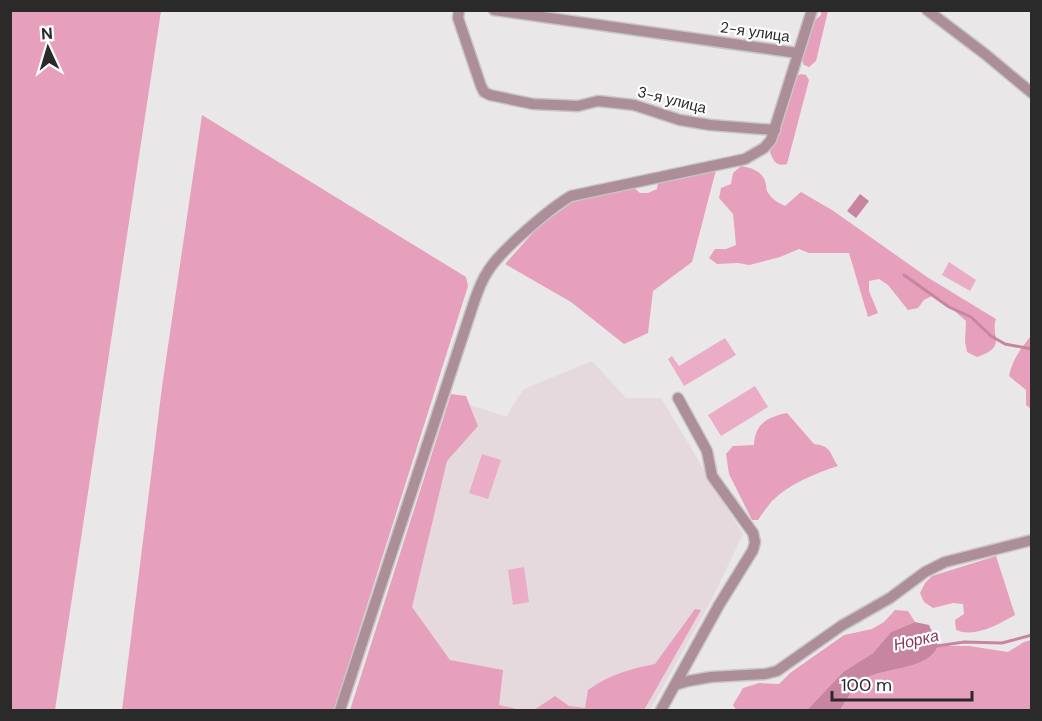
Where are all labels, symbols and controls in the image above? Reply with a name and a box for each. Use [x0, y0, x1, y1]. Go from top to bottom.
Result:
street label: 2-я улица [719, 17, 792, 47]
north arrow [18, 18, 78, 78]
text: N [40, 23, 54, 44]
street label: 3-я улица [635, 82, 709, 118]
water label: Норка [891, 625, 941, 655]
scale bar [832, 664, 972, 702]
text: 100 m [841, 673, 892, 697]

